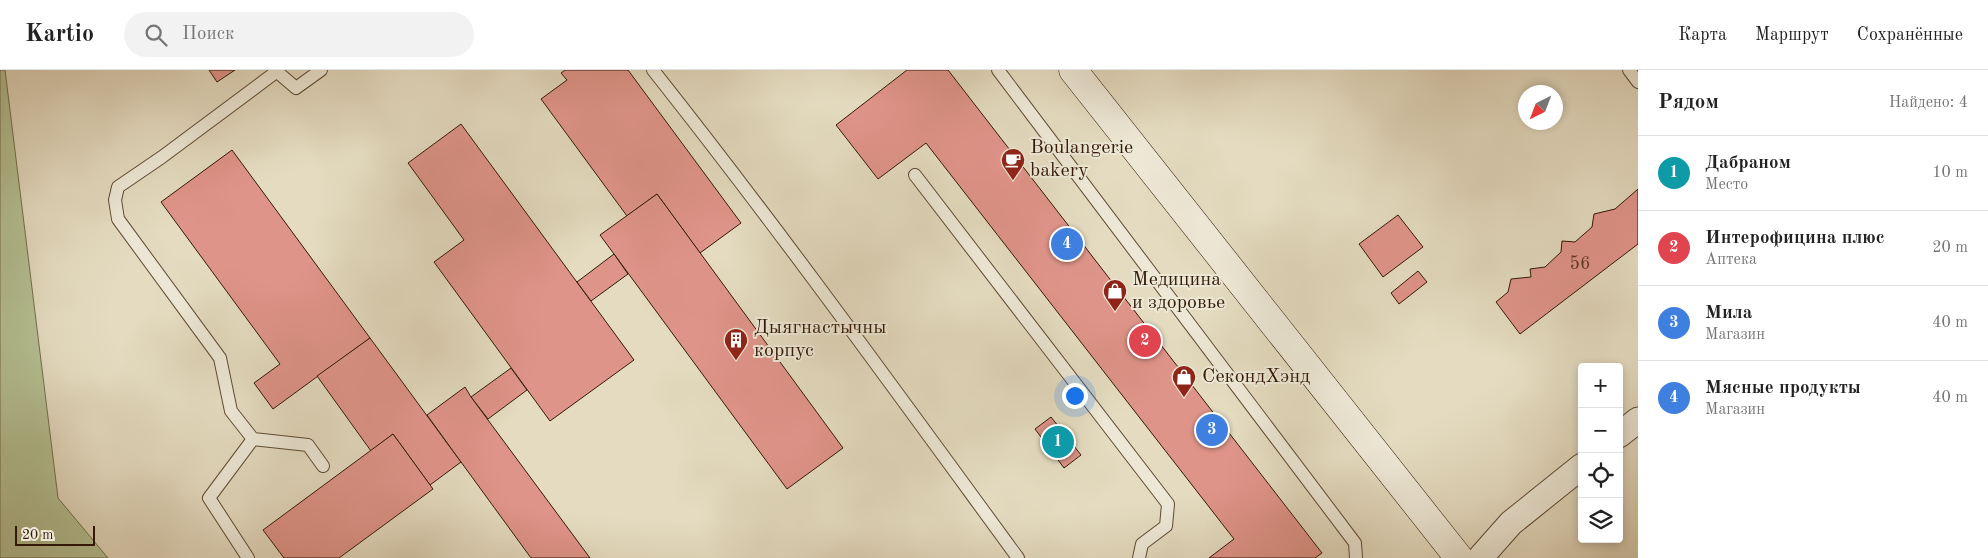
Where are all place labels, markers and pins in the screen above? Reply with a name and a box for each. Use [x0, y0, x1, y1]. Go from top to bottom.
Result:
place label: Boulangerie bakery [1030, 138, 1133, 181]
cafe icon: Boulangerie bakery [1000, 147, 1026, 181]
pin: 4 [1051, 225, 1083, 263]
place label: Медицина и здоровье [1132, 270, 1225, 313]
shop icon: Медицина и здоровье [1102, 278, 1128, 312]
place label: Дыягнастычны корпус [754, 318, 886, 361]
pin: 2 [1129, 322, 1161, 360]
building icon: Дыягнастычны корпус [723, 327, 749, 361]
shop icon: СекондХэнд [1171, 364, 1197, 398]
place label: СекондХэнд [1202, 367, 1310, 387]
pin: 3 [1196, 411, 1228, 449]
pin: 1 [1042, 423, 1074, 461]

